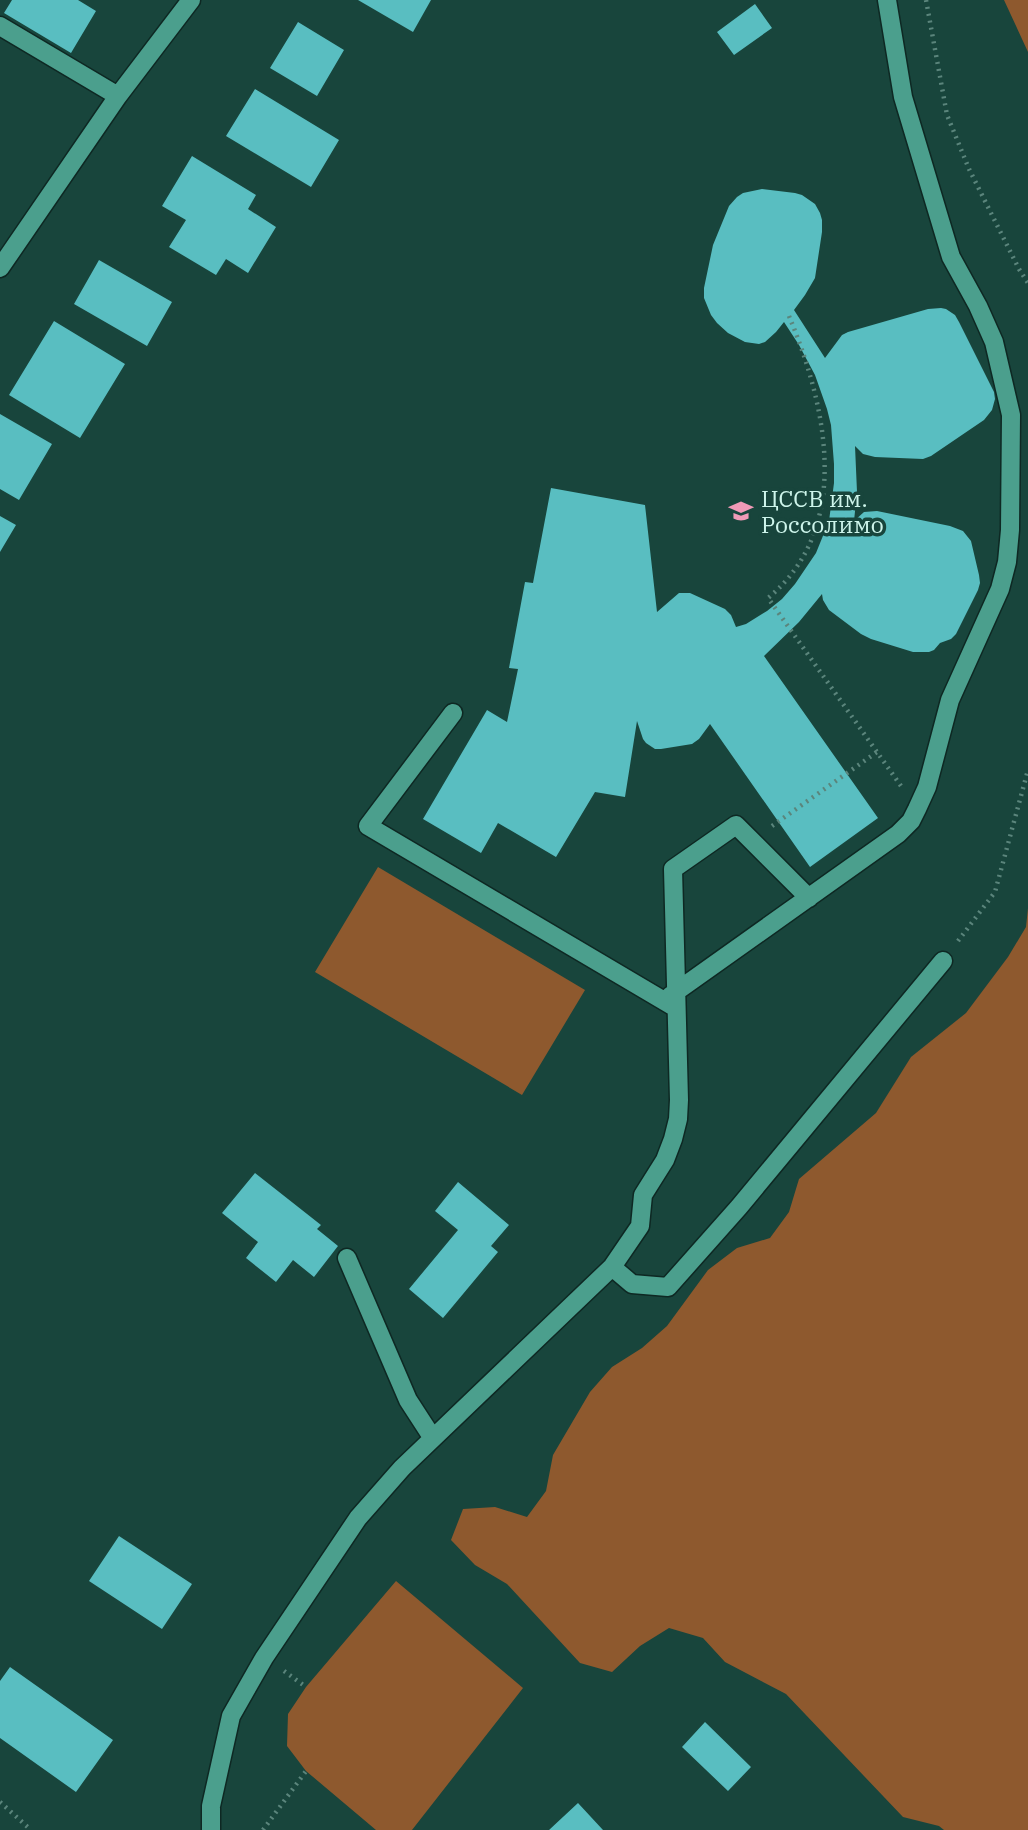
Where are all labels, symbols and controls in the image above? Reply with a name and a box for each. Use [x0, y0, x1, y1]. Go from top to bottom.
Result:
place label: ЦССВ им. Россолимо [761, 483, 884, 539]
school or university icon: ЦССВ им. Россолимо [727, 497, 755, 525]

